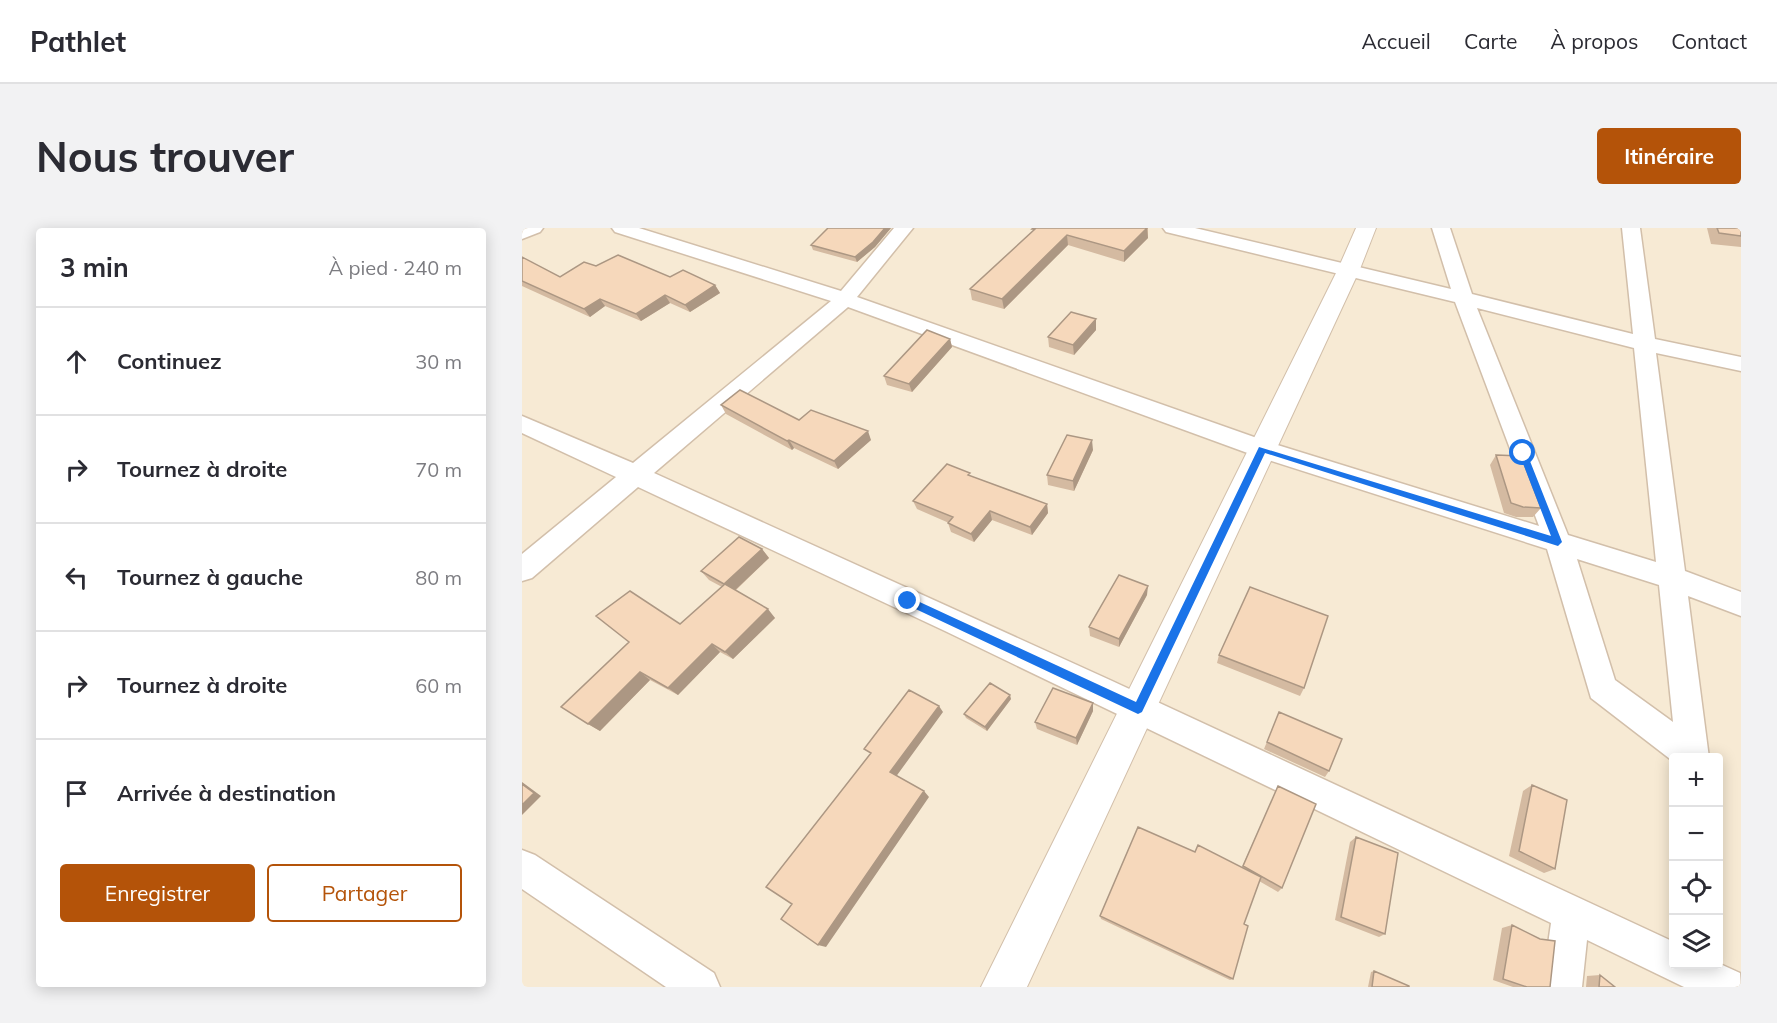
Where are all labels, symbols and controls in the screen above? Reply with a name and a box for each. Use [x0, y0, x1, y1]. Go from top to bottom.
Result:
text: Pathlet [30, 24, 126, 59]
text: Accueil [1361, 28, 1431, 54]
text: Carte [1464, 28, 1517, 54]
text: À propos [1550, 28, 1638, 54]
text: Contact [1671, 28, 1747, 54]
button: Itinéraire [1597, 128, 1741, 184]
text: Nous trouver [36, 130, 294, 183]
text: 3 min [60, 251, 129, 284]
text: À pied · 240 m [329, 255, 462, 280]
icon: ahead [60, 345, 93, 378]
text: Continuez [117, 347, 222, 375]
text: 30 m [415, 349, 462, 374]
route start [1509, 439, 1535, 465]
icon: right [60, 453, 93, 486]
text: Tournez à droite [117, 455, 287, 483]
text: 70 m [415, 457, 462, 482]
icon: left [60, 561, 93, 594]
text: Tournez à gauche [117, 563, 303, 591]
text: 80 m [415, 565, 462, 590]
route end [894, 587, 920, 613]
icon: right [60, 669, 93, 702]
text: Tournez à droite [117, 671, 287, 699]
text: 60 m [415, 673, 462, 698]
map controls [1669, 753, 1723, 969]
button: + [1669, 753, 1723, 807]
icon: arrive [60, 777, 93, 810]
text: Arrivée à destination [117, 779, 336, 807]
button: − [1669, 807, 1723, 861]
button: locate [1669, 861, 1723, 915]
button: Enregistrer [60, 864, 255, 922]
button: Partager [267, 864, 462, 922]
button: layers [1669, 915, 1723, 969]

